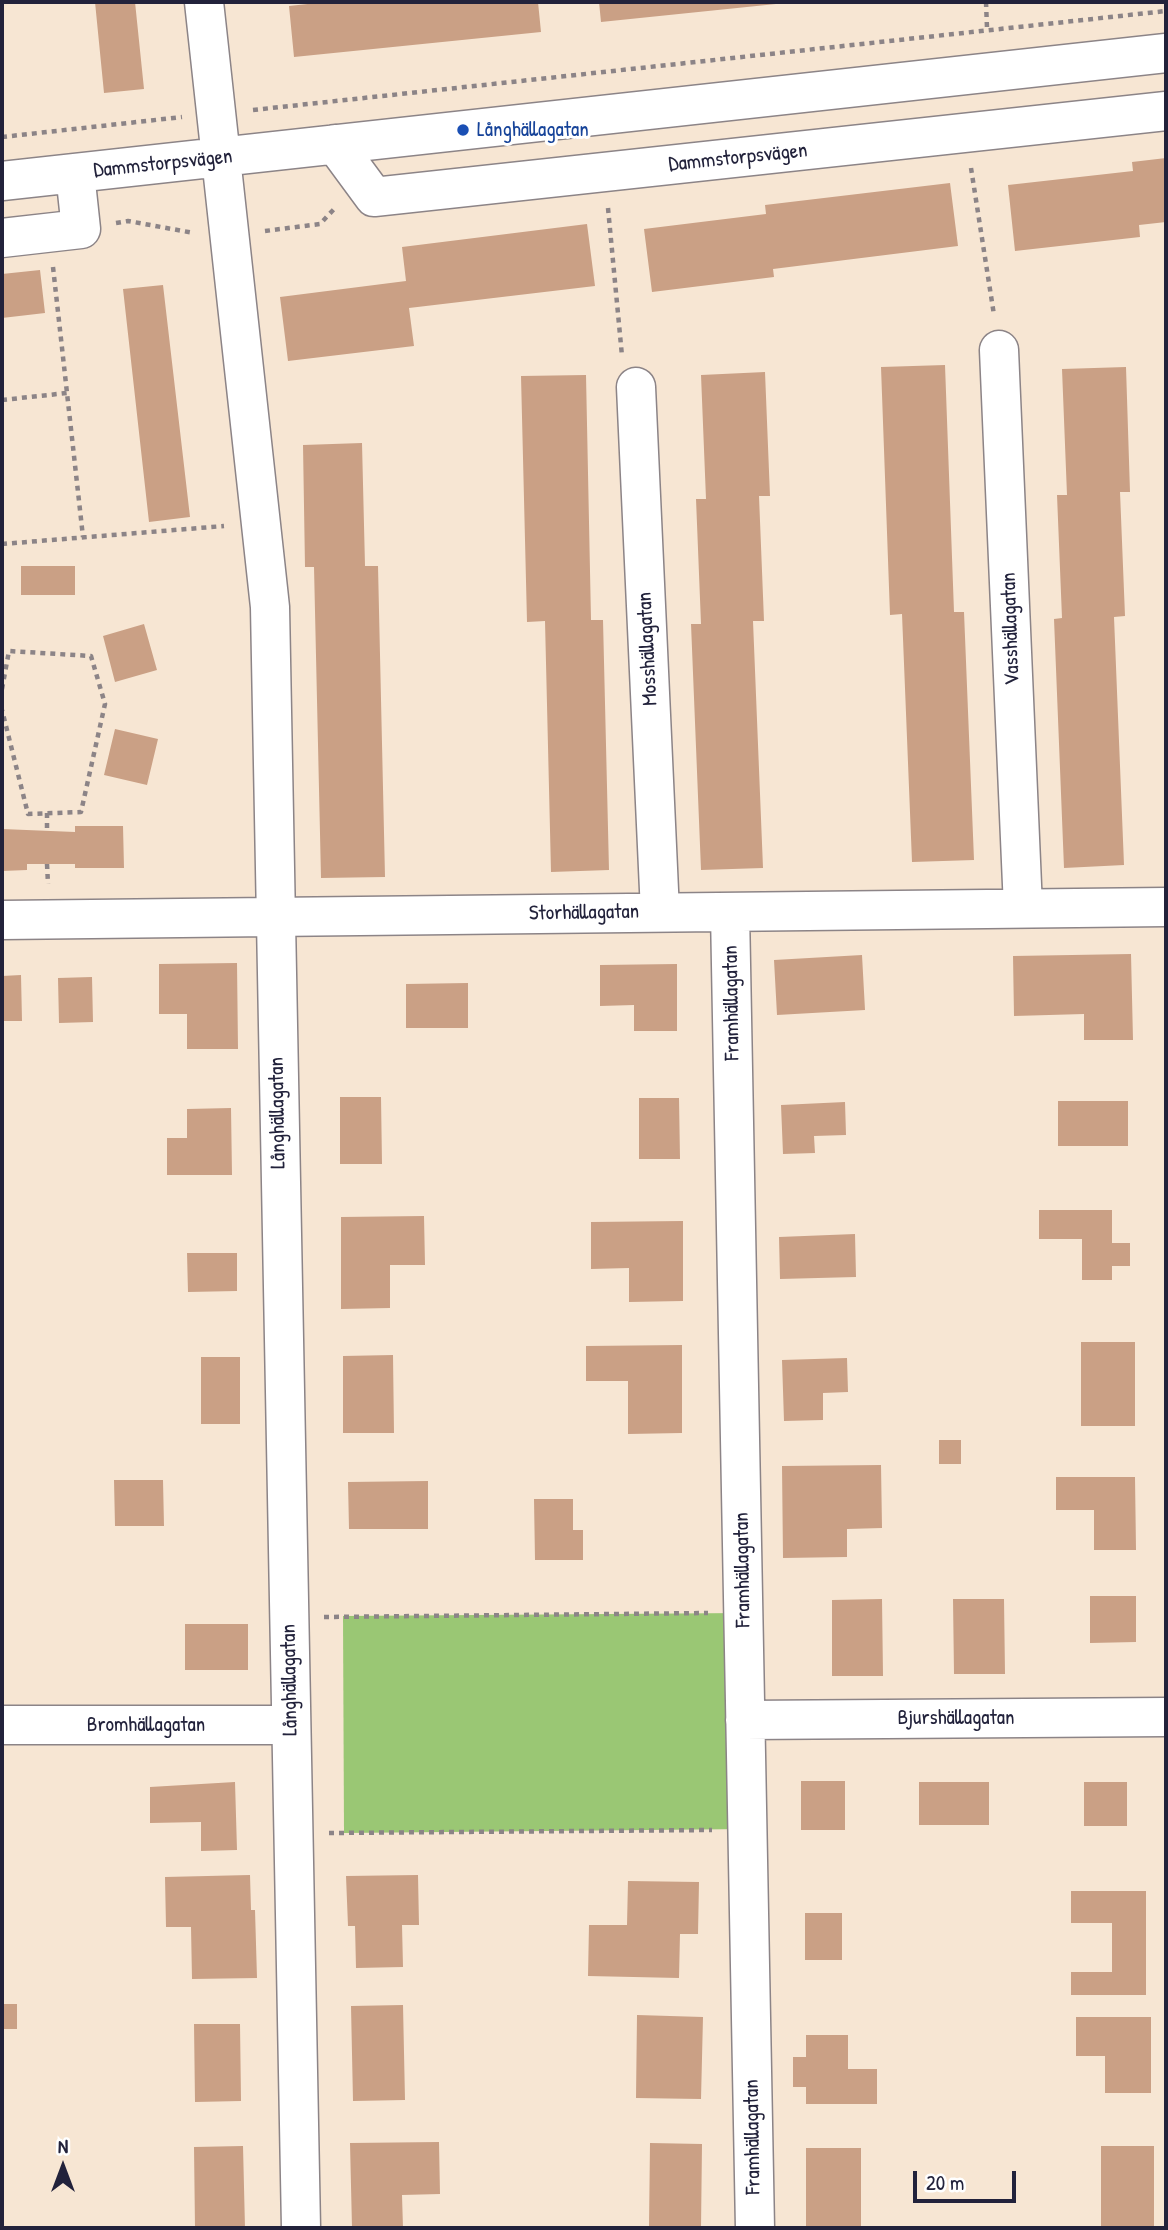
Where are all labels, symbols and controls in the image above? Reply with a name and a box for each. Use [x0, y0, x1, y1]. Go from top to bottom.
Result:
place label: Långhällagatan [477, 117, 589, 143]
marker: Långhällagatan [455, 122, 471, 138]
street label: Dammstorpsvägen [667, 138, 809, 178]
street label: Dammstorpsvägen [92, 144, 234, 184]
street label: Vasshällagatan [996, 572, 1026, 686]
street label: Mosshällagatan [632, 591, 664, 707]
street label: Storhällagatan [529, 899, 639, 927]
street label: Framhällagatan [718, 945, 746, 1061]
street label: Långhällagatan [264, 1057, 292, 1169]
street label: Framhällagatan [729, 1512, 757, 1628]
street label: Långhällagatan [276, 1624, 304, 1736]
street label: Bjurshällagatan [897, 1705, 1015, 1731]
street label: Bromhällagatan [87, 1712, 205, 1738]
street label: Framhällagatan [739, 2079, 767, 2195]
north arrow [28, 2132, 98, 2202]
text: N [58, 2133, 68, 2159]
scale bar [916, 2156, 1019, 2200]
text: 20 m [926, 2168, 964, 2197]

